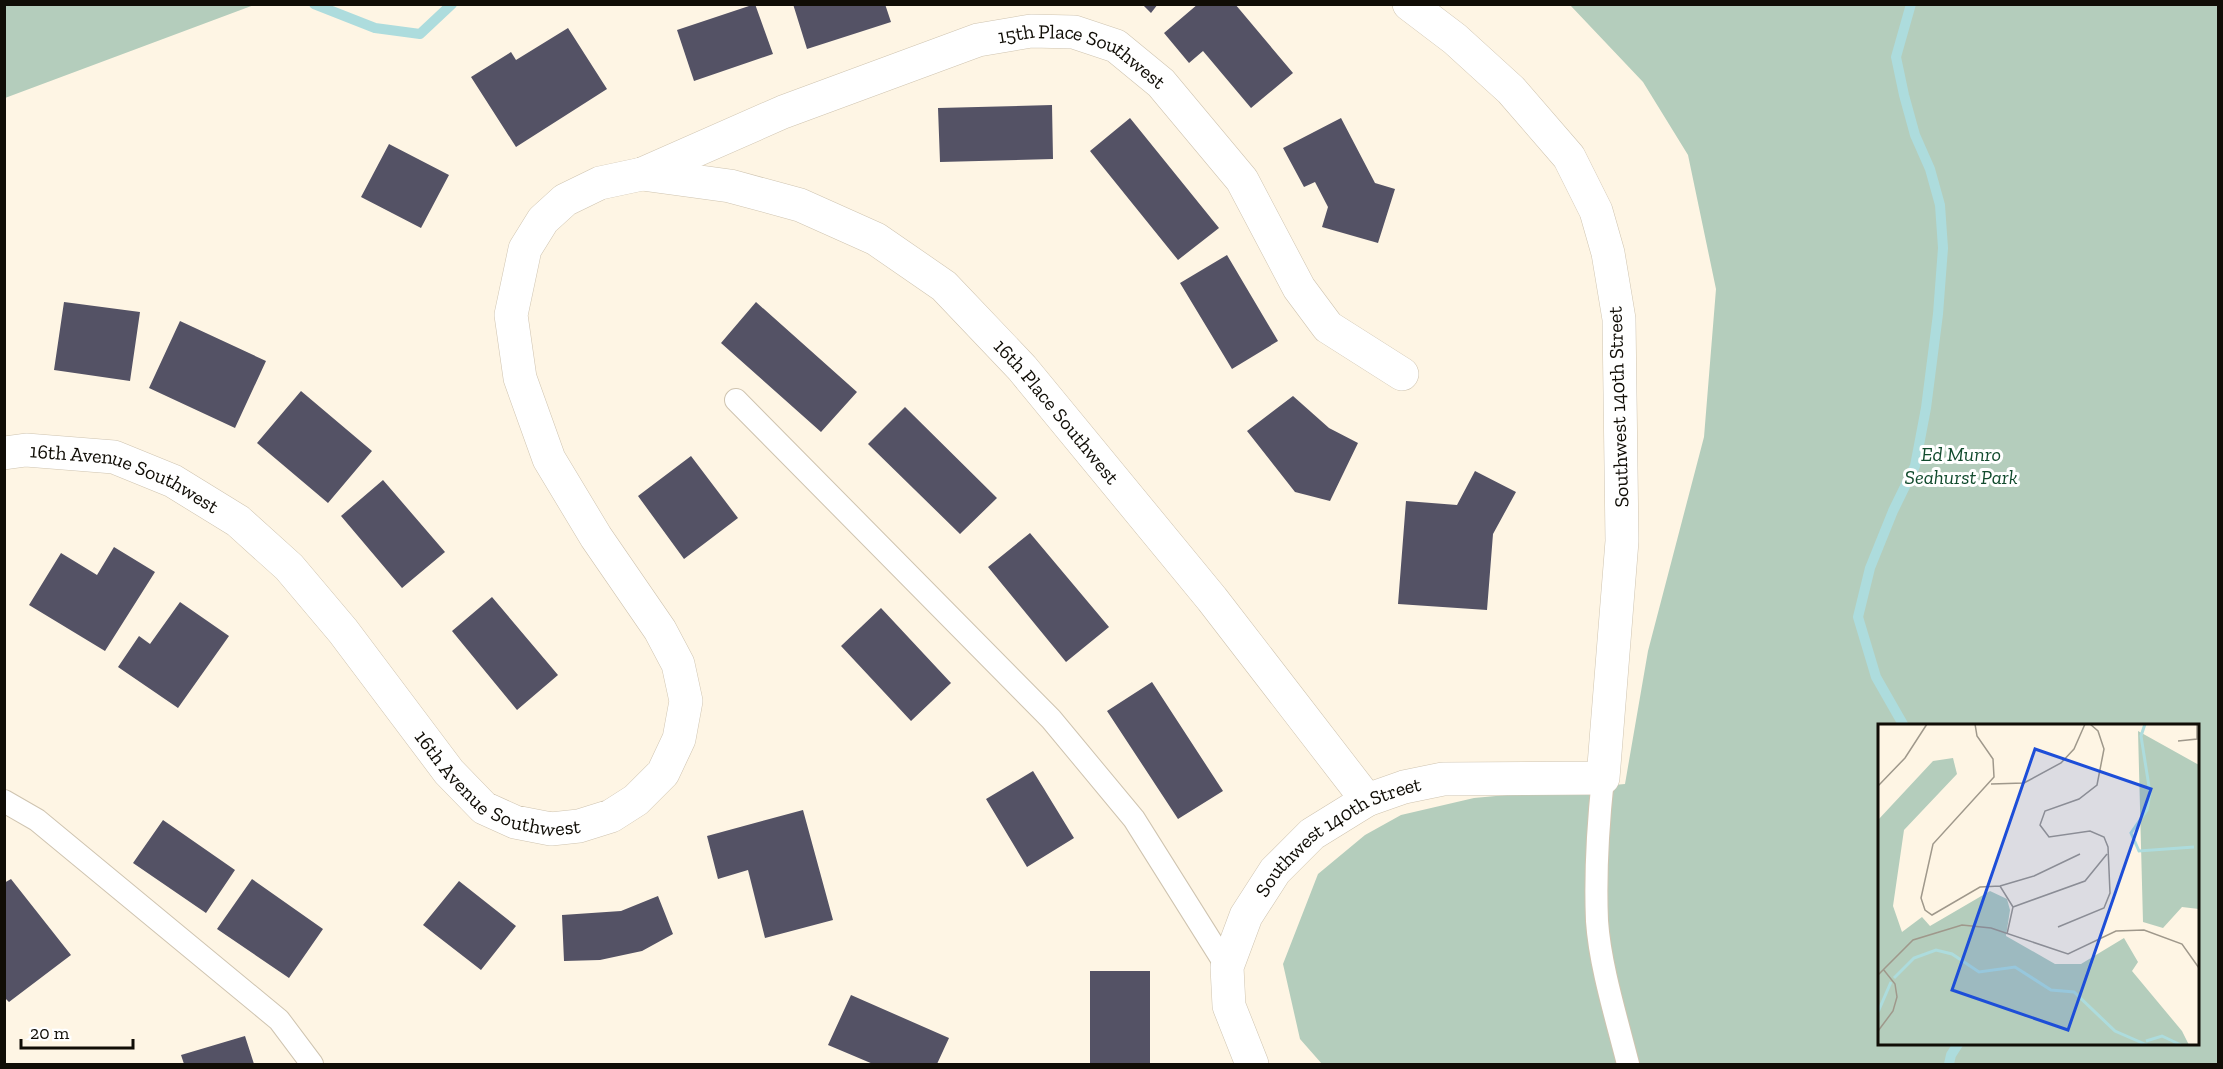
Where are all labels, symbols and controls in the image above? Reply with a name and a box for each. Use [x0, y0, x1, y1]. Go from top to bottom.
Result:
street label: 15th Place Southwest [996, 19, 1171, 94]
street label: Southwest 140th Street [1602, 305, 1634, 508]
street label: 16th Place Southwest [989, 334, 1125, 489]
street label: 16th Avenue Southwest [29, 438, 224, 519]
park label: Ed Munro Seahurst Park [1904, 442, 2018, 489]
inset map [1878, 724, 2199, 1045]
street label: 16th Avenue Southwest [410, 725, 582, 842]
street label: Southwest 140th Street [1250, 772, 1424, 901]
scale bar [21, 1012, 134, 1050]
text: 20 m [30, 1022, 70, 1044]

